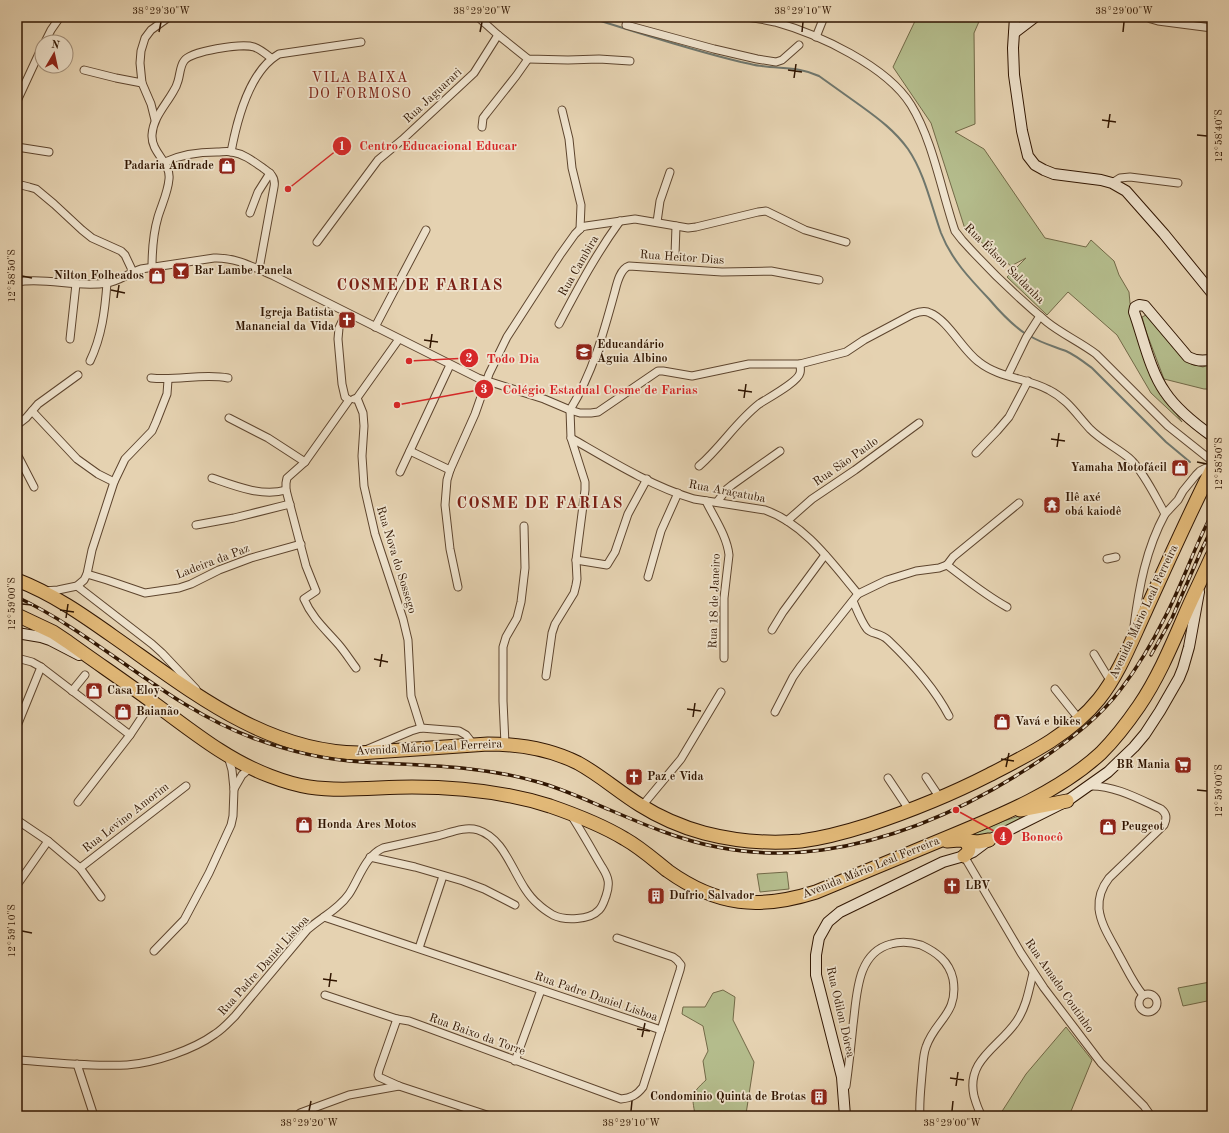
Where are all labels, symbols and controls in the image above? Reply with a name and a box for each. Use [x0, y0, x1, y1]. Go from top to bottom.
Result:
text: 38°29'30"W [132, 6, 190, 16]
text: 38°29'20"W [453, 6, 511, 16]
text: 38°29'10"W [774, 6, 832, 16]
text: 38°29'00"W [1095, 6, 1153, 16]
north arrow [34, 34, 74, 74]
text: N [50, 40, 61, 52]
street label: Rua Jaguarari [402, 66, 464, 126]
district label: VILA BAIXA DO FORMOSO [308, 71, 412, 101]
text: 12°58'40"S [1214, 109, 1224, 163]
callout: Centro Educacional Educar [332, 133, 525, 158]
text: Centro Educacional Educar [359, 140, 517, 153]
text: 1 [339, 141, 345, 153]
shop icon: Padaria Andrade [217, 156, 237, 176]
place label: Padaria Andrade [124, 160, 214, 172]
street label: Rua Édson Saldanha [962, 220, 1048, 306]
street label: Rua Cambira [557, 233, 601, 298]
text: 12°58'50"S [7, 249, 17, 303]
street label: Rua Heitor Dias [639, 249, 725, 267]
bar icon: Bar Lambe Panela [171, 261, 191, 281]
place label: Bar Lambe Panela [194, 265, 292, 277]
shop icon: Nilton Folheados [147, 266, 167, 286]
place label: Nilton Folheados [54, 270, 144, 282]
district label: COSME DE FARIAS [337, 278, 503, 294]
place label: Igreja Batista Manancial da Vida [235, 307, 334, 333]
church icon: Igreja Batista Manancial da Vida [337, 310, 357, 330]
place label: Educandário Águia Albino [597, 339, 668, 365]
school or university icon: Educandário Águia Albino [574, 342, 594, 362]
callout: Todo Dia [459, 346, 548, 371]
text: 2 [466, 353, 473, 365]
text: Todo Dia [487, 353, 540, 366]
callout: Colégio Estadual Cosme de Farias [474, 377, 705, 402]
text: 3 [481, 384, 488, 396]
text: Colégio Estadual Cosme de Farias [502, 384, 698, 397]
street label: Rua São Paulo [811, 435, 881, 489]
text: 12°58'50"S [1214, 437, 1224, 491]
shop icon: Yamaha Motofácil [1170, 458, 1190, 478]
place label: Yamaha Motofácil [1071, 462, 1167, 474]
street label: Rua Araçatuba [687, 479, 767, 505]
place label: Ilê axé obá kaiodê [1065, 492, 1122, 518]
temple icon: Ilê axé obá kaiodê [1042, 495, 1062, 515]
district label: COSME DE FARIAS [457, 496, 623, 512]
street label: Rua Nova do Sossego [374, 505, 418, 615]
street label: Ladeira da Paz [175, 542, 251, 582]
street label: Avenida Mário Leal Ferreira [1108, 543, 1180, 681]
street label: Rua 18 de Janeiro [707, 553, 723, 649]
text: 12°59'00"S [7, 577, 17, 631]
shop icon: Casa Eloy [84, 681, 104, 701]
place label: Casa Eloy [107, 685, 160, 697]
shop icon: Baianão [113, 702, 133, 722]
place label: Baianão [136, 706, 179, 718]
shop icon: Vavá e bikes [992, 712, 1012, 732]
place label: Vavá e bikes [1015, 716, 1080, 728]
street label: Avenida Mário Leal Ferreira [355, 738, 503, 758]
supermarket icon: BR Mania [1173, 755, 1193, 775]
place label: BR Mania [1116, 759, 1170, 771]
text: 12°59'00"S [1214, 764, 1224, 818]
church icon: Paz e Vida [624, 767, 644, 787]
place label: Paz e Vida [647, 771, 704, 783]
street label: Rua Levino Amorim [81, 780, 172, 855]
shop icon: Honda Ares Motos [294, 815, 314, 835]
shop icon: Peugeot [1098, 817, 1118, 837]
place label: Honda Ares Motos [317, 819, 416, 831]
place label: Peugeot [1121, 821, 1164, 833]
callout: Bonocô [993, 824, 1071, 849]
text: Bonocô [1021, 831, 1063, 844]
text: 4 [1000, 832, 1007, 844]
street label: Avenida Mário Leal Ferreira [801, 835, 941, 901]
church icon: LBV [942, 876, 962, 896]
place label: LBV [965, 880, 990, 892]
building icon: Dufrio Salvador [646, 886, 666, 906]
place label: Dufrio Salvador [669, 890, 754, 902]
text: 12°59'10"S [7, 904, 17, 958]
street label: Rua Padre Daniel Lisboa [216, 914, 312, 1018]
street label: Rua Amado Coutinho [1022, 937, 1096, 1035]
street label: Rua Odilon Dórea [824, 965, 856, 1059]
street label: Rua Padre Daniel Lisboa [533, 970, 659, 1024]
street label: Rua Baixo da Torre [427, 1012, 527, 1058]
building icon: Condominio Quinta de Brotas [809, 1087, 829, 1107]
place label: Condominio Quinta de Brotas [650, 1091, 806, 1103]
text: 38°29'20"W [280, 1118, 338, 1128]
text: 38°29'10"W [602, 1118, 660, 1128]
text: 38°29'00"W [923, 1118, 981, 1128]

